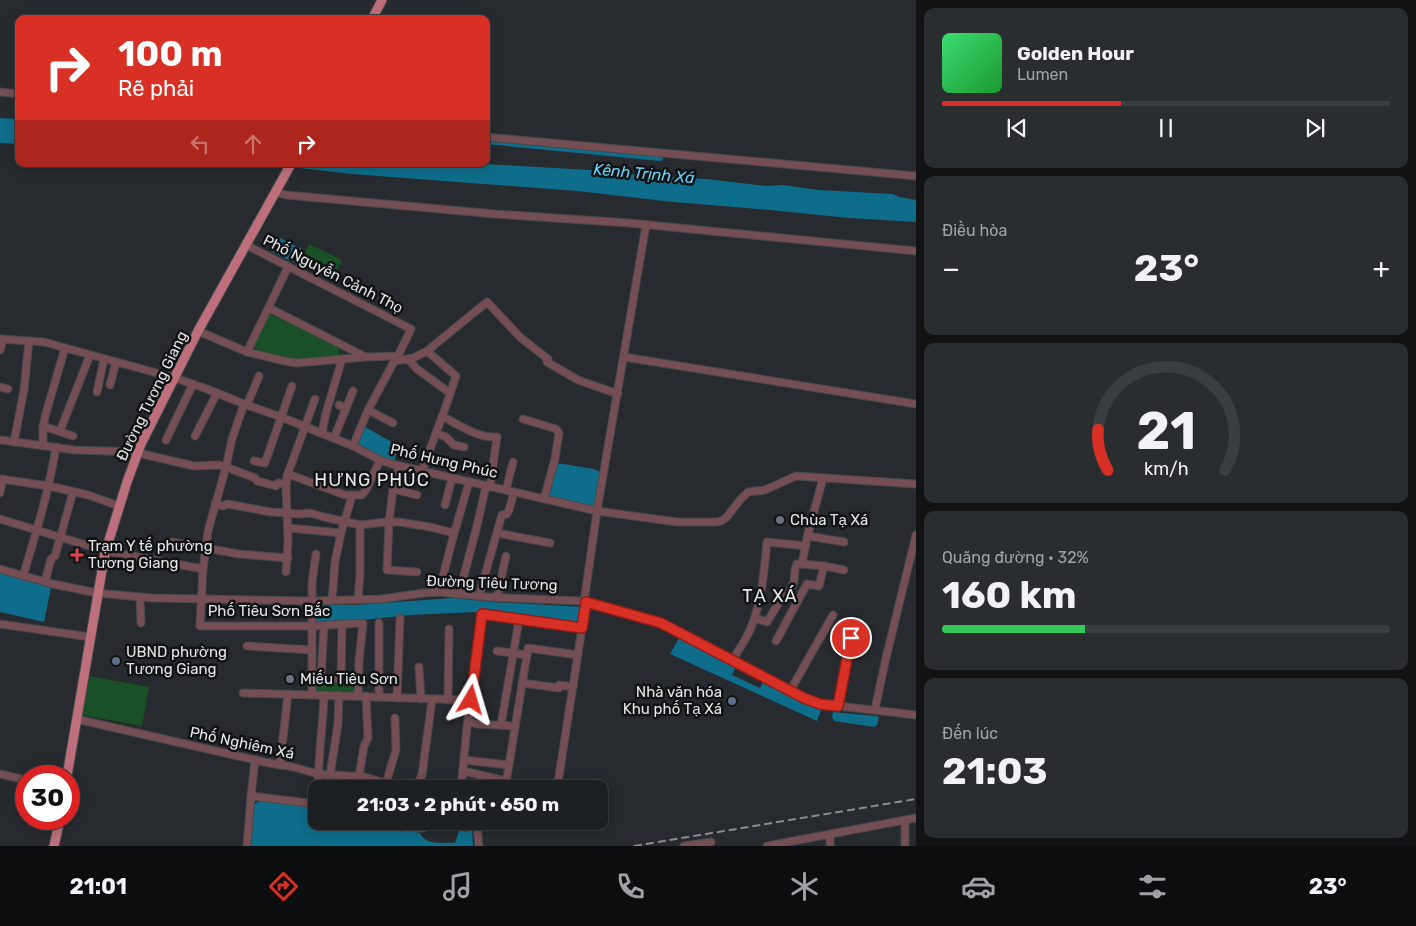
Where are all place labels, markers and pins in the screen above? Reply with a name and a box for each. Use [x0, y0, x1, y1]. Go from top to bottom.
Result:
place label: Chùa Tạ Xá [790, 511, 868, 529]
marker: Chùa Tạ Xá [774, 514, 786, 526]
place label: Trạm Y tế phường Tương Giang [88, 537, 213, 572]
marker: Trạm Y tế phường Tương Giang [70, 548, 84, 562]
pin [830, 617, 872, 659]
place label: UBND phường Tương Giang [126, 643, 227, 678]
marker: UBND phường Tương Giang [110, 655, 122, 667]
place label: Miếu Tiêu Sơn [300, 670, 398, 688]
marker: Miếu Tiêu Sơn [284, 673, 296, 685]
place label: Nhà văn hóa Khu phố Tạ Xá [623, 683, 722, 718]
marker: Nhà văn hóa Khu phố Tạ Xá [726, 695, 738, 707]

